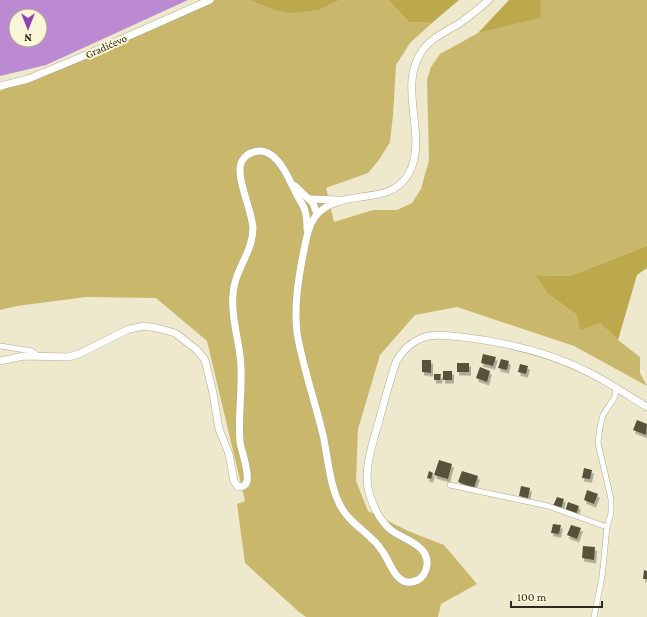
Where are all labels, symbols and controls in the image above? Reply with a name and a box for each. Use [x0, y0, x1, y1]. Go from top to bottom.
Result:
north arrow [8, 8, 48, 48]
street label: Gradićevo [83, 31, 129, 60]
text: N [24, 32, 32, 44]
scale bar [511, 583, 602, 609]
text: 100 m [517, 590, 547, 604]

